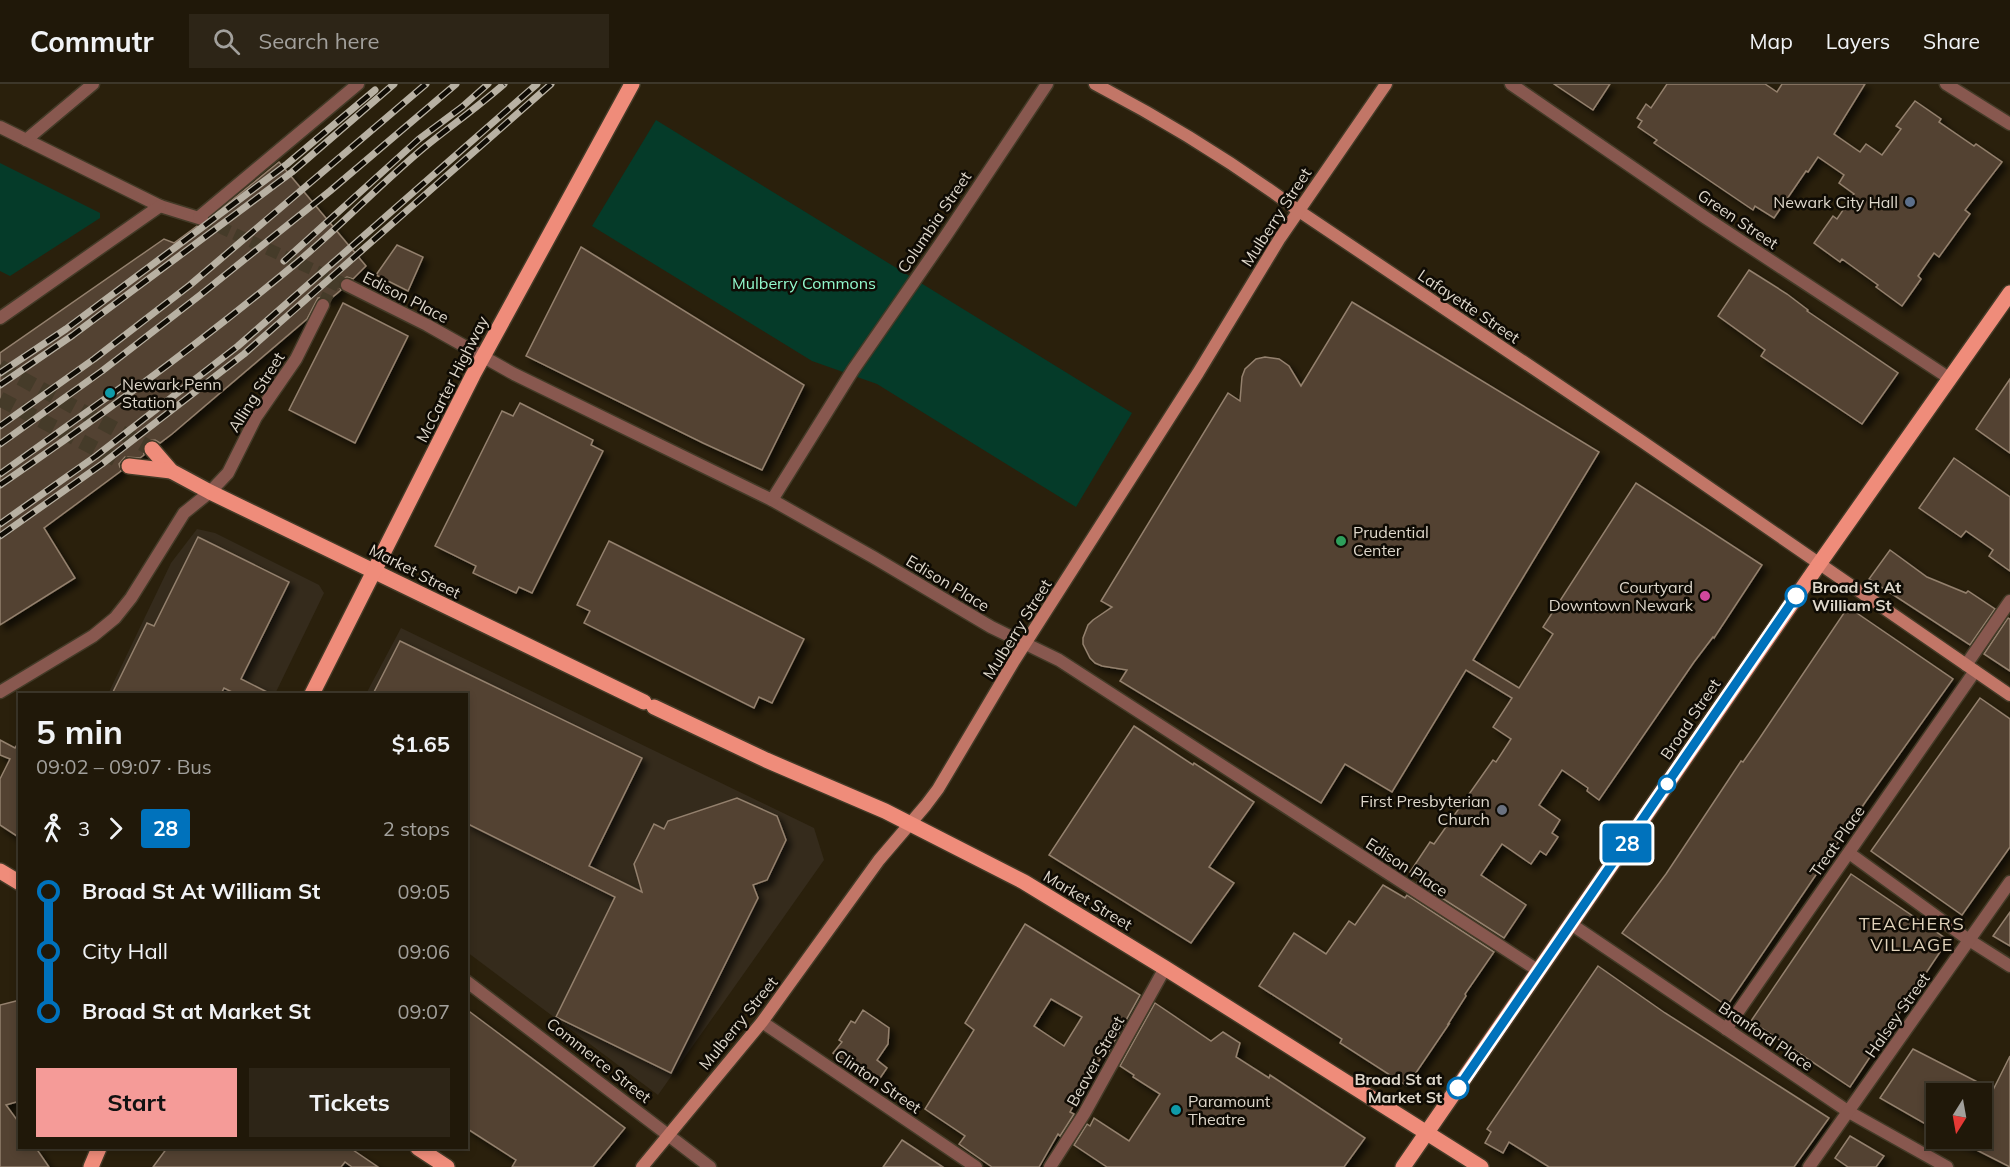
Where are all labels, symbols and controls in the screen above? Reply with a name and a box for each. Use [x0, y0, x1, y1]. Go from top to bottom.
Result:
search box [189, 14, 609, 68]
text: Commutr [30, 24, 153, 59]
icon: search [210, 25, 243, 58]
text: Search here [258, 27, 379, 55]
text: Map [1750, 28, 1793, 54]
text: Layers [1826, 28, 1890, 54]
text: Share [1923, 28, 1980, 54]
street label: Mulberry Street [1237, 163, 1316, 270]
street label: Columbia Street [893, 167, 976, 277]
street label: Green Street [1694, 185, 1782, 253]
place label: Newark City Hall [1773, 192, 1898, 212]
marker: Newark City Hall [1903, 195, 1917, 209]
street label: Lafayette Street [1414, 265, 1524, 348]
street label: Edison Place [360, 267, 452, 327]
park label: Mulberry Commons [732, 273, 876, 293]
street label: McCarter Highway [412, 312, 493, 446]
street label: Alling Street [224, 348, 289, 436]
place label: Newark Penn Station [122, 374, 222, 412]
marker: Newark Penn Station [103, 386, 117, 400]
place label: Prudential Center [1353, 522, 1429, 560]
marker: Prudential Center [1334, 534, 1348, 548]
street label: Market Street [366, 539, 464, 603]
street label: Edison Place [903, 550, 993, 616]
street label: Mulberry Street [978, 575, 1056, 683]
place label: Courtyard Downtown Newark [1549, 577, 1694, 615]
place label: Broad St At William St [1812, 577, 1901, 615]
marker: Broad St At William St [1785, 585, 1807, 607]
marker: Courtyard Downtown Newark [1698, 589, 1712, 603]
street label: Broad Street [1656, 674, 1725, 763]
text: 5 min [36, 711, 123, 752]
text: $1.65 [392, 730, 450, 758]
text: 09:02 – 09:07 · Bus [36, 754, 212, 779]
unlabelled marker [1658, 775, 1676, 793]
place label: First Presbyterian Church [1360, 791, 1490, 829]
street label: Treat Place [1805, 801, 1869, 881]
marker: First Presbyterian Church [1495, 803, 1509, 817]
icon: walk [36, 812, 69, 845]
icon: forward [99, 812, 132, 845]
text: 28 [153, 815, 178, 841]
text: 3 [78, 816, 90, 841]
text: 2 stops [383, 816, 450, 841]
line badge: 28 [1600, 824, 1654, 862]
text: 28 [1614, 830, 1640, 856]
street label: Edison Place [1362, 833, 1452, 901]
street label: Market Street [1040, 866, 1136, 934]
text: Broad St At William St [82, 877, 320, 905]
text: 09:05 [397, 879, 450, 904]
district label: TEACHERS VILLAGE [1859, 912, 1965, 956]
text: City Hall [82, 937, 168, 965]
text: 09:06 [397, 939, 450, 964]
street label: Halsey Street [1860, 968, 1934, 1061]
street label: Mulberry Street [694, 972, 782, 1074]
text: Broad St at Market St [82, 997, 311, 1025]
street label: Branford Place [1715, 997, 1817, 1075]
text: 09:07 [397, 999, 450, 1024]
street label: Beaver Street [1062, 1012, 1128, 1110]
street label: Commerce Street [543, 1013, 655, 1107]
street label: Clinton Street [831, 1045, 926, 1118]
button: Start [36, 1068, 237, 1137]
button: Tickets [249, 1068, 450, 1137]
place label: Broad St at Market St [1354, 1069, 1442, 1107]
marker: Broad St at Market St [1447, 1077, 1469, 1099]
north arrow [1926, 1083, 1992, 1149]
map controls [1926, 1083, 1992, 1149]
place label: Paramount Theatre [1188, 1091, 1271, 1129]
marker: Paramount Theatre [1169, 1103, 1183, 1117]

